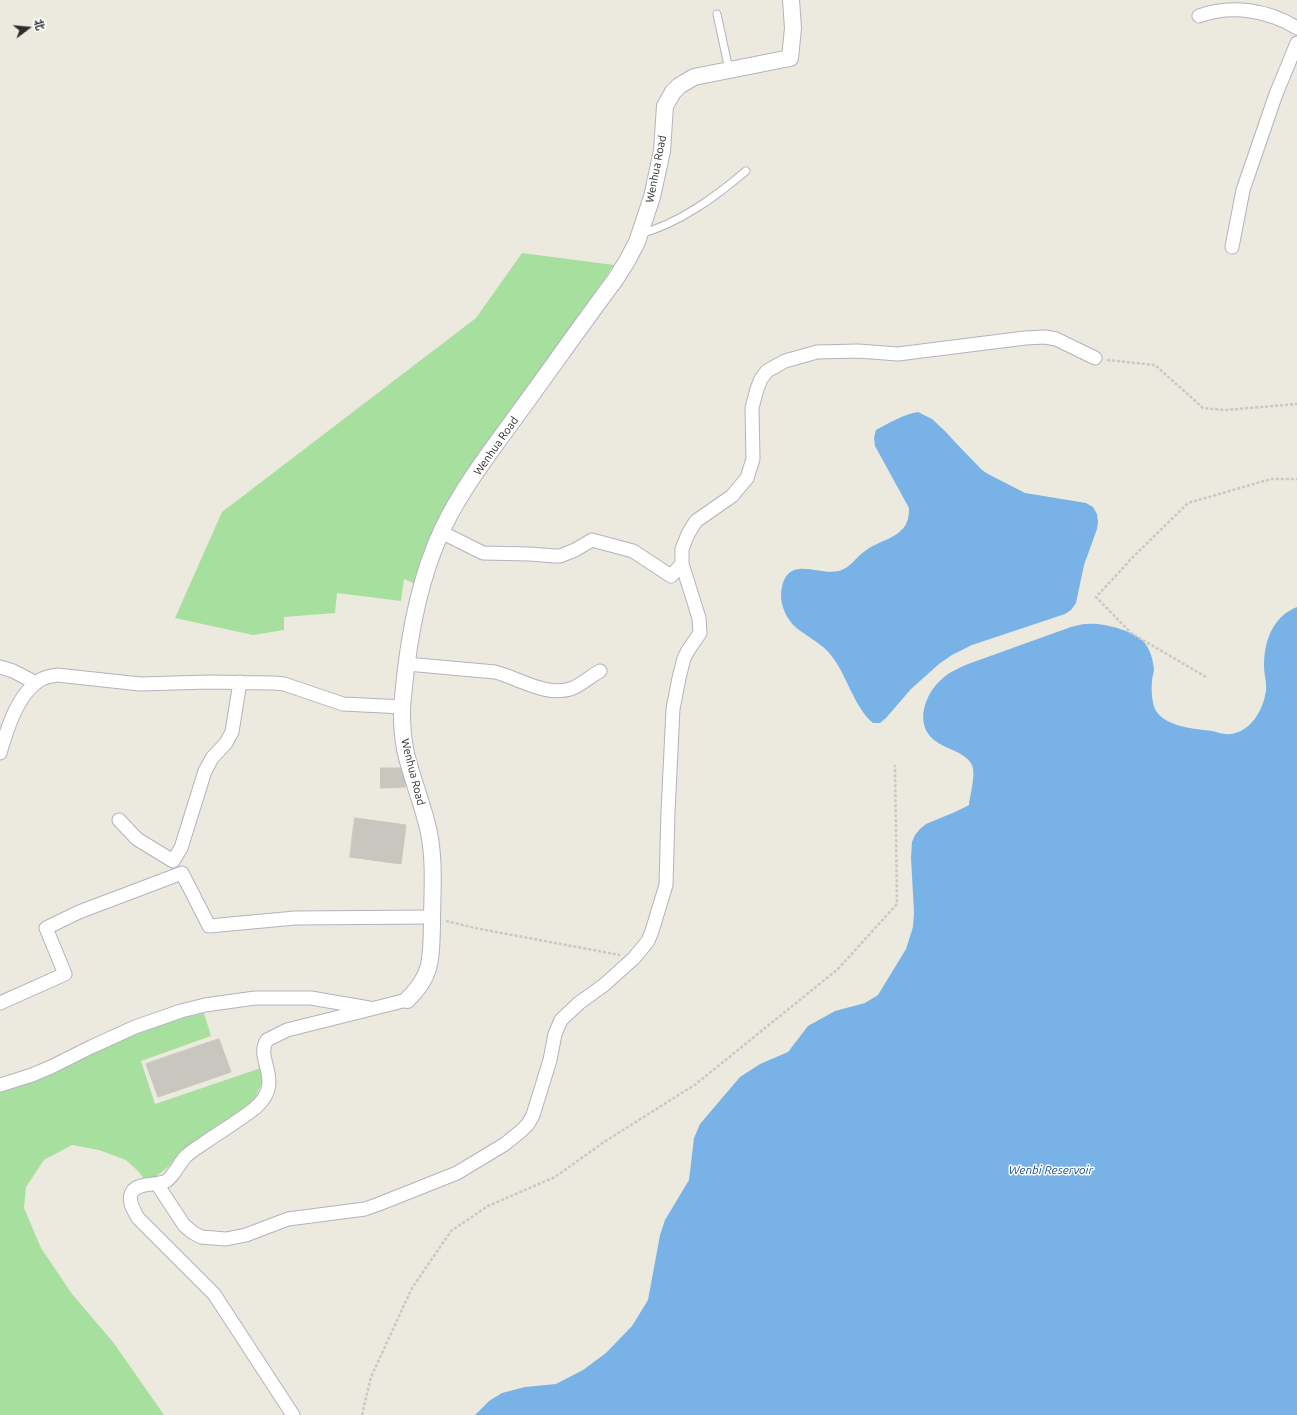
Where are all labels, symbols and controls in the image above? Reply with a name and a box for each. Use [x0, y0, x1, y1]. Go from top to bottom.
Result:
north arrow [8, 8, 48, 48]
text: 北 [32, 18, 47, 32]
street label: Wenhua Road [643, 134, 669, 204]
street label: Wenhua Road [471, 414, 521, 478]
street label: Wenhua Road [398, 737, 428, 807]
water label: Wenbi Reservoir [1009, 1163, 1093, 1177]

